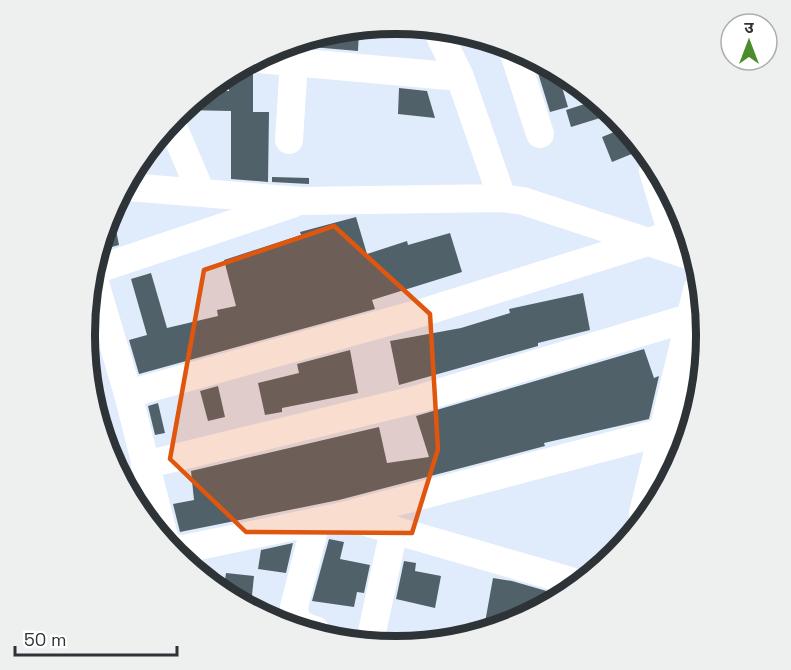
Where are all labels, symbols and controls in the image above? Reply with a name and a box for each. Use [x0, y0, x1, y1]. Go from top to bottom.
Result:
north arrow [719, 12, 779, 72]
text: उ [744, 17, 754, 38]
scale bar [15, 619, 177, 657]
text: 50 m [24, 628, 66, 651]

